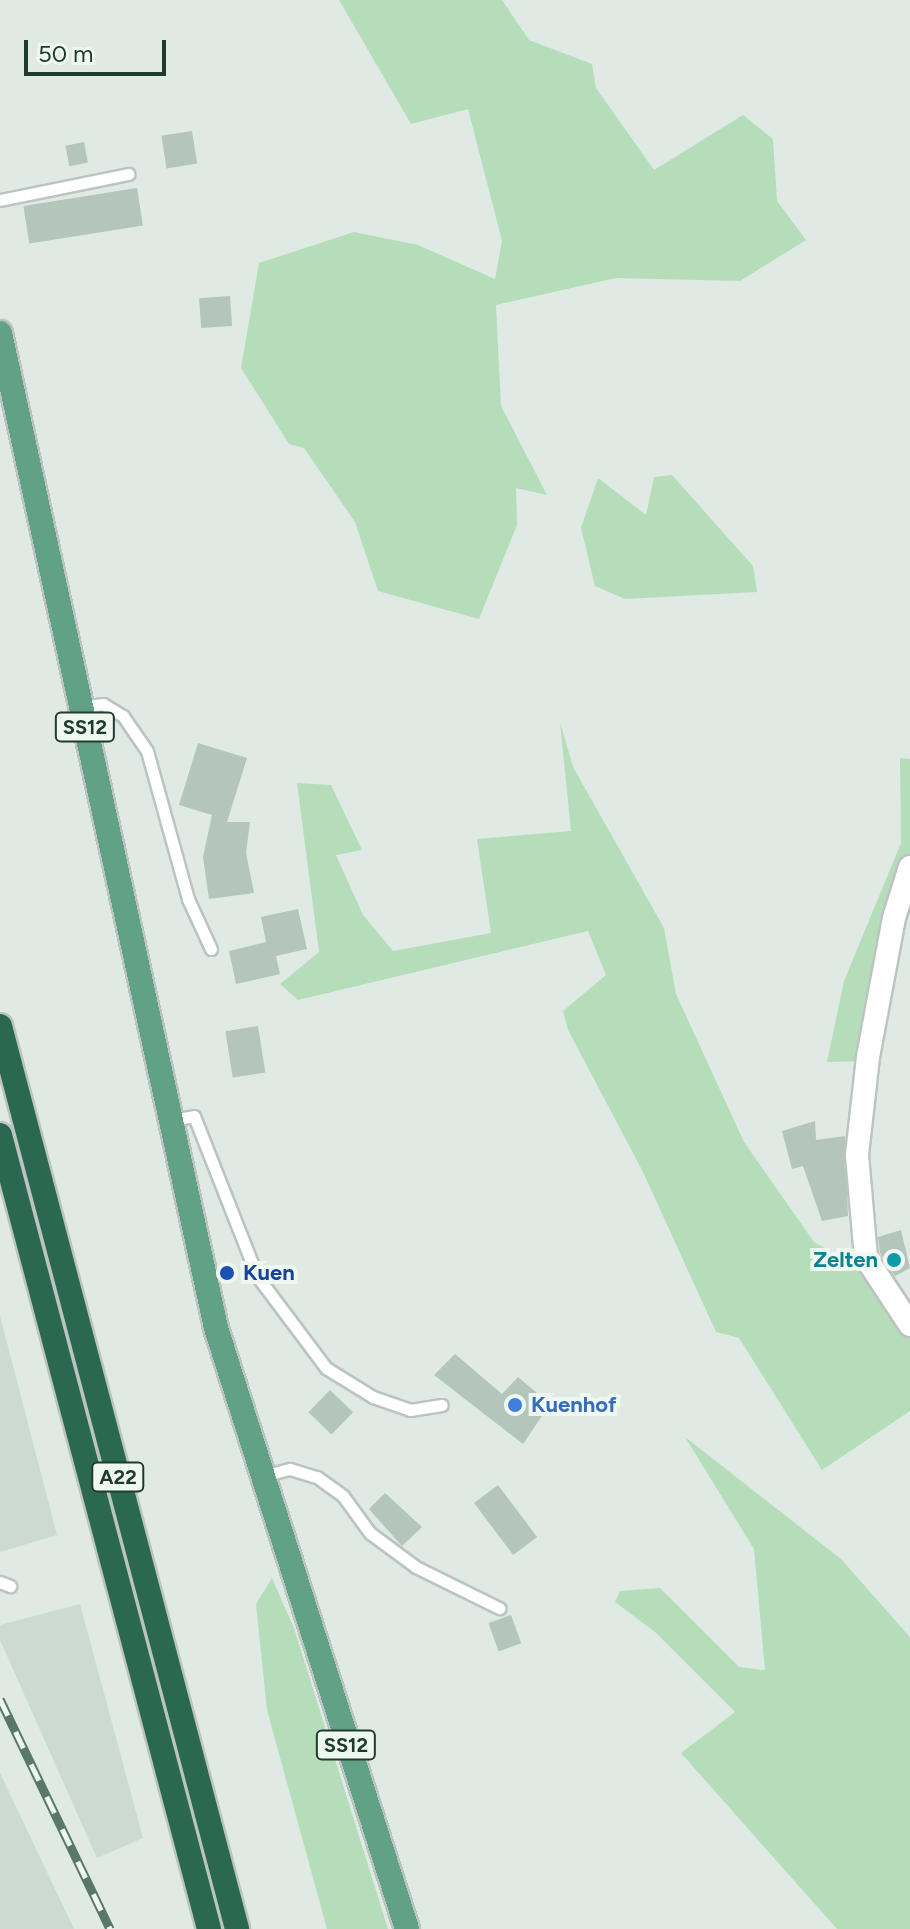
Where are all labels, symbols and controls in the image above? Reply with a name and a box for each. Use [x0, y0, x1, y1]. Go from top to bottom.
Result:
scale bar [28, 24, 170, 74]
text: 50 m [38, 39, 94, 68]
road number: SS12 [53, 711, 117, 743]
place label: Zelten [813, 1247, 878, 1273]
marker: Zelten [885, 1251, 903, 1269]
place label: Kuen [243, 1260, 295, 1286]
marker: Kuen [218, 1264, 236, 1282]
place label: Kuenhof [531, 1392, 617, 1418]
marker: Kuenhof [506, 1396, 524, 1414]
road number: A22 [90, 1461, 146, 1493]
road number: SS12 [314, 1729, 378, 1761]

